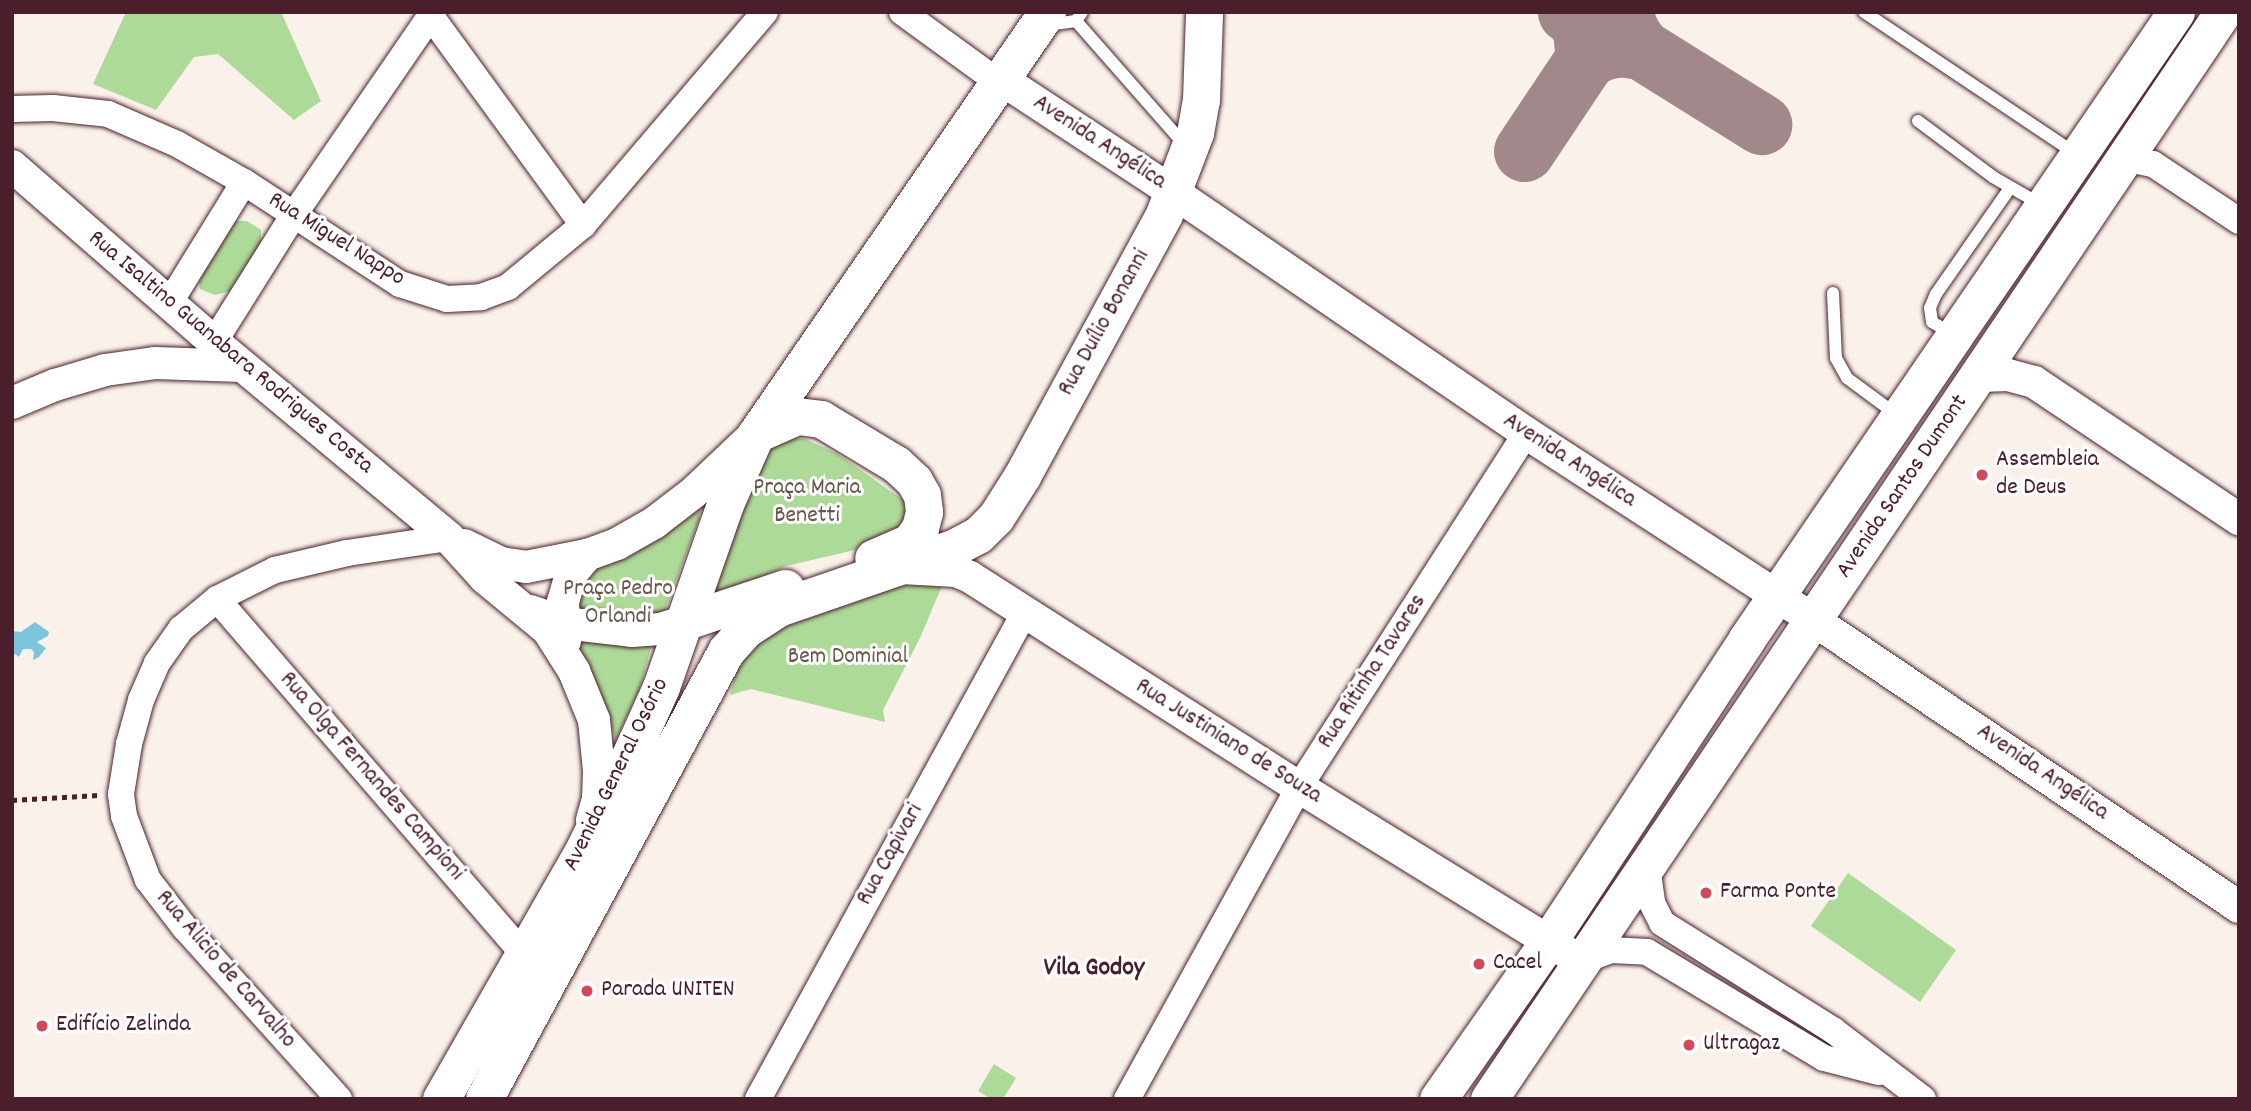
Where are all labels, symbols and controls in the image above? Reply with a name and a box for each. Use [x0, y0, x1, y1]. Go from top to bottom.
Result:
street label: Avenida Angélica [1027, 89, 1171, 197]
street label: Rua Miguel Nappo [262, 187, 410, 293]
street label: Rua Isaltino Guanabara Rodrigues Costa [81, 225, 379, 481]
street label: Rua Duílio Bonanni [1053, 245, 1157, 401]
street label: Avenida Santos Dumont [1831, 390, 1975, 584]
street label: Avenida Angélica [1497, 407, 1641, 515]
place label: Assembleia de Deus [1996, 447, 2099, 503]
marker: Assembleia de Deus [1974, 467, 1990, 483]
park label: Praça Maria Benetti [753, 475, 861, 531]
park label: Praça Pedro Orlandi [563, 576, 673, 632]
street label: Rua Ritinha Tavares [1312, 589, 1434, 755]
park label: Bem Dominial [788, 644, 908, 672]
street label: Rua Olga Fernandes Campioni [272, 667, 470, 887]
street label: Rua Justiniano de Souza [1129, 673, 1327, 811]
street label: Avenida General Osório [558, 674, 676, 876]
street label: Avenida Angélica [1970, 718, 2114, 828]
street label: Rua Capivari [851, 799, 931, 911]
place label: Farma Ponte [1720, 879, 1836, 907]
street label: Rua Alicio de Carvalho [148, 885, 302, 1055]
marker: Farma Ponte [1698, 885, 1714, 901]
place label: Cacel [1493, 950, 1542, 978]
district label: Vila Godoy [1044, 953, 1144, 985]
marker: Cacel [1471, 956, 1487, 972]
place label: Parada UNITEN [601, 977, 735, 1005]
marker: Parada UNITEN [579, 983, 595, 999]
place label: Edifício Zelinda [56, 1012, 190, 1040]
marker: Edifício Zelinda [34, 1018, 50, 1034]
place label: Ultragaz [1703, 1031, 1780, 1059]
marker: Ultragaz [1681, 1037, 1697, 1053]

